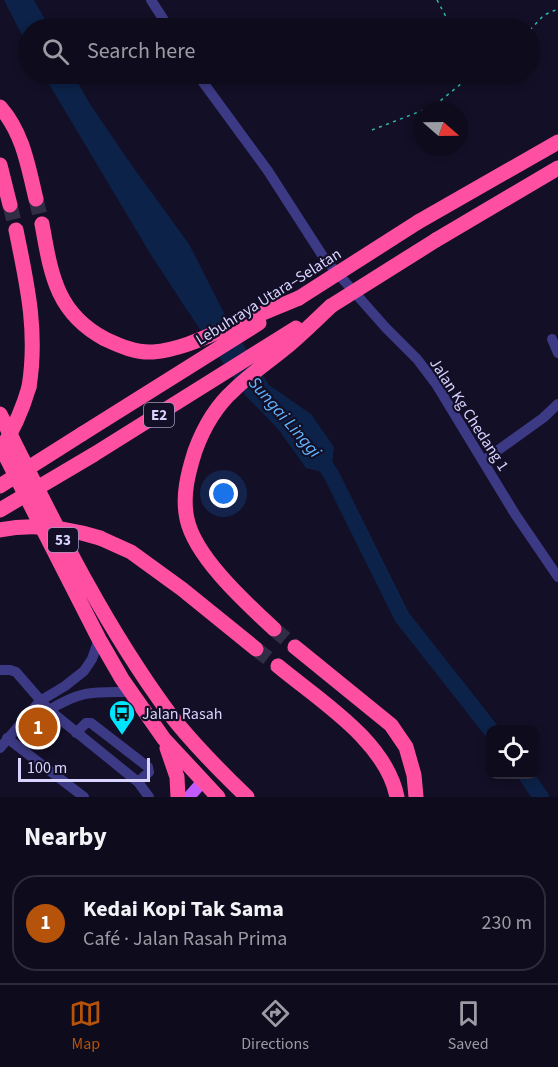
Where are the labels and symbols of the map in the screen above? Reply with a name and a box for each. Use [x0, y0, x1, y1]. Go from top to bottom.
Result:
north arrow [414, 102, 468, 156]
street label: Lebuhraya Utara–Selatan [192, 243, 346, 351]
street label: Jalan Kg Chedang 1 [424, 354, 514, 476]
water label: Sungai Linggi [242, 371, 327, 464]
road number: E2 [144, 403, 174, 427]
your location [209, 479, 238, 508]
road number: 53 [48, 528, 78, 552]
bus stop icon: Jalan Rasah [107, 698, 137, 736]
place label: Jalan Rasah [142, 703, 222, 725]
pin: 1 [18, 704, 57, 750]
scale bar [18, 755, 150, 782]

